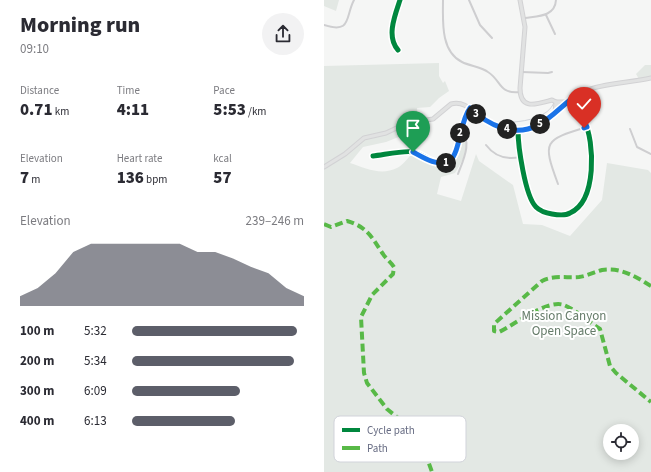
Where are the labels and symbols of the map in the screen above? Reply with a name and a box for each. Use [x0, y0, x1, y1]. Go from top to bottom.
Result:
pin [567, 87, 601, 128]
pin: 3 [466, 104, 486, 124]
pin [396, 111, 430, 152]
pin: 5 [530, 114, 550, 134]
pin: 4 [497, 119, 517, 139]
pin: 2 [450, 123, 470, 143]
pin: 1 [436, 153, 456, 173]
park label: Mission Canyon Open Space [522, 307, 606, 340]
legend [334, 416, 466, 462]
text: Cycle path [367, 423, 415, 438]
text: Path [367, 441, 388, 456]

